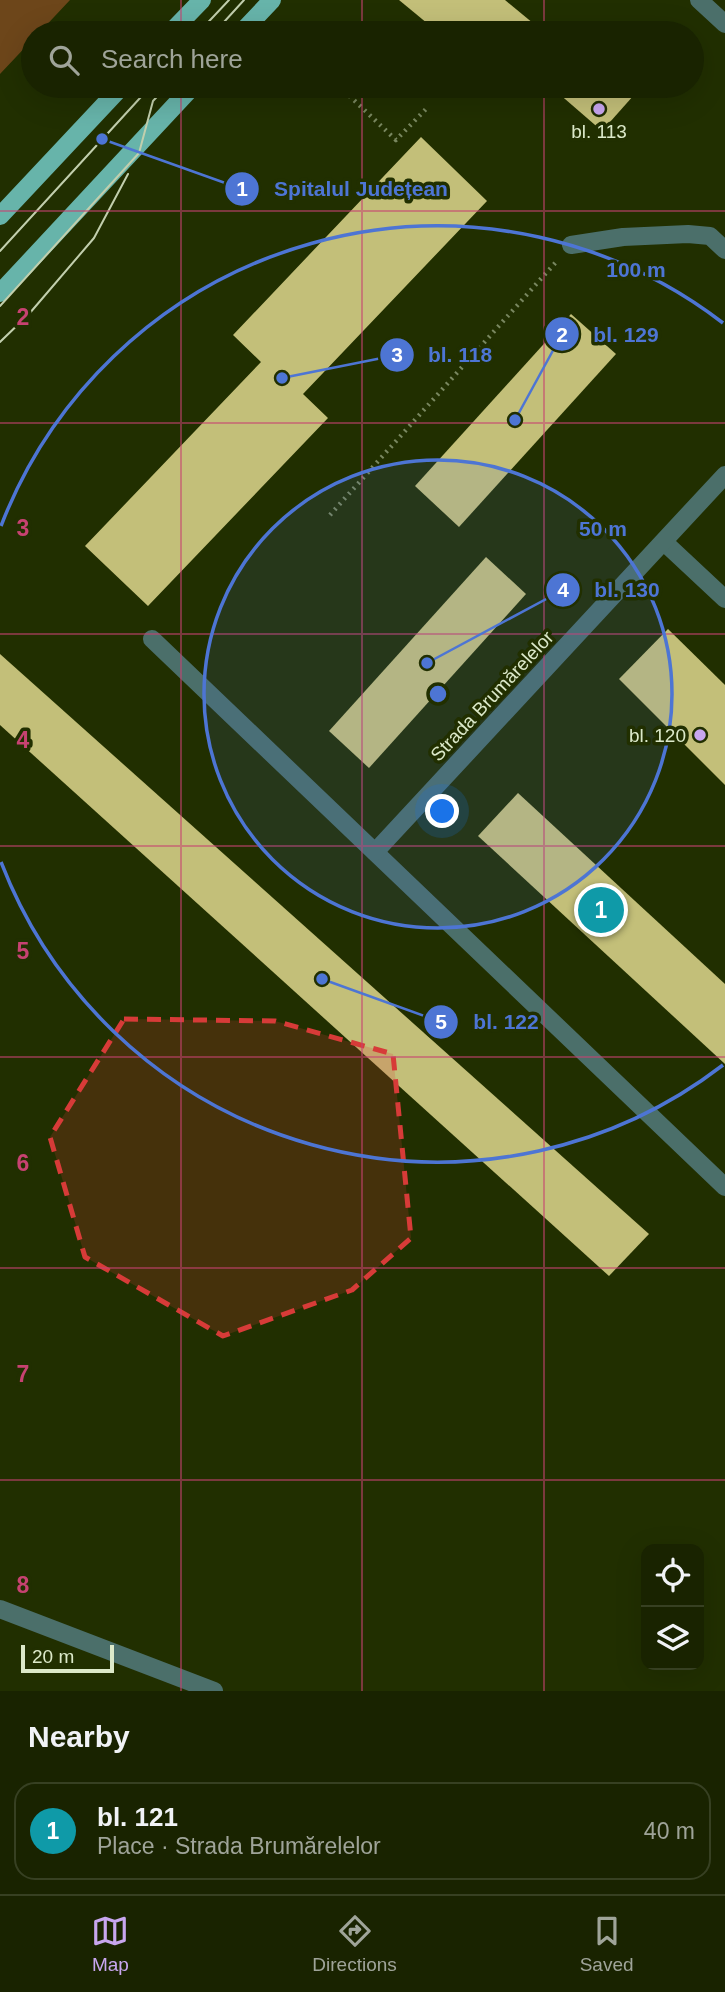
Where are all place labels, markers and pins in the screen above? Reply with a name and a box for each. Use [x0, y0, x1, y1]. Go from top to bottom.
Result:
marker: bl. 113 [591, 101, 607, 117]
place label: bl. 113 [571, 121, 627, 142]
callout: Spitalul Județean [225, 168, 462, 210]
callout: bl. 129 [545, 313, 673, 355]
callout: bl. 118 [379, 334, 506, 376]
callout: bl. 130 [545, 569, 673, 611]
centre of rings [426, 682, 450, 706]
place label: bl. 120 [629, 725, 686, 746]
marker: bl. 120 [692, 727, 708, 743]
pin: 1 [578, 884, 624, 936]
callout: bl. 122 [424, 1001, 552, 1043]

